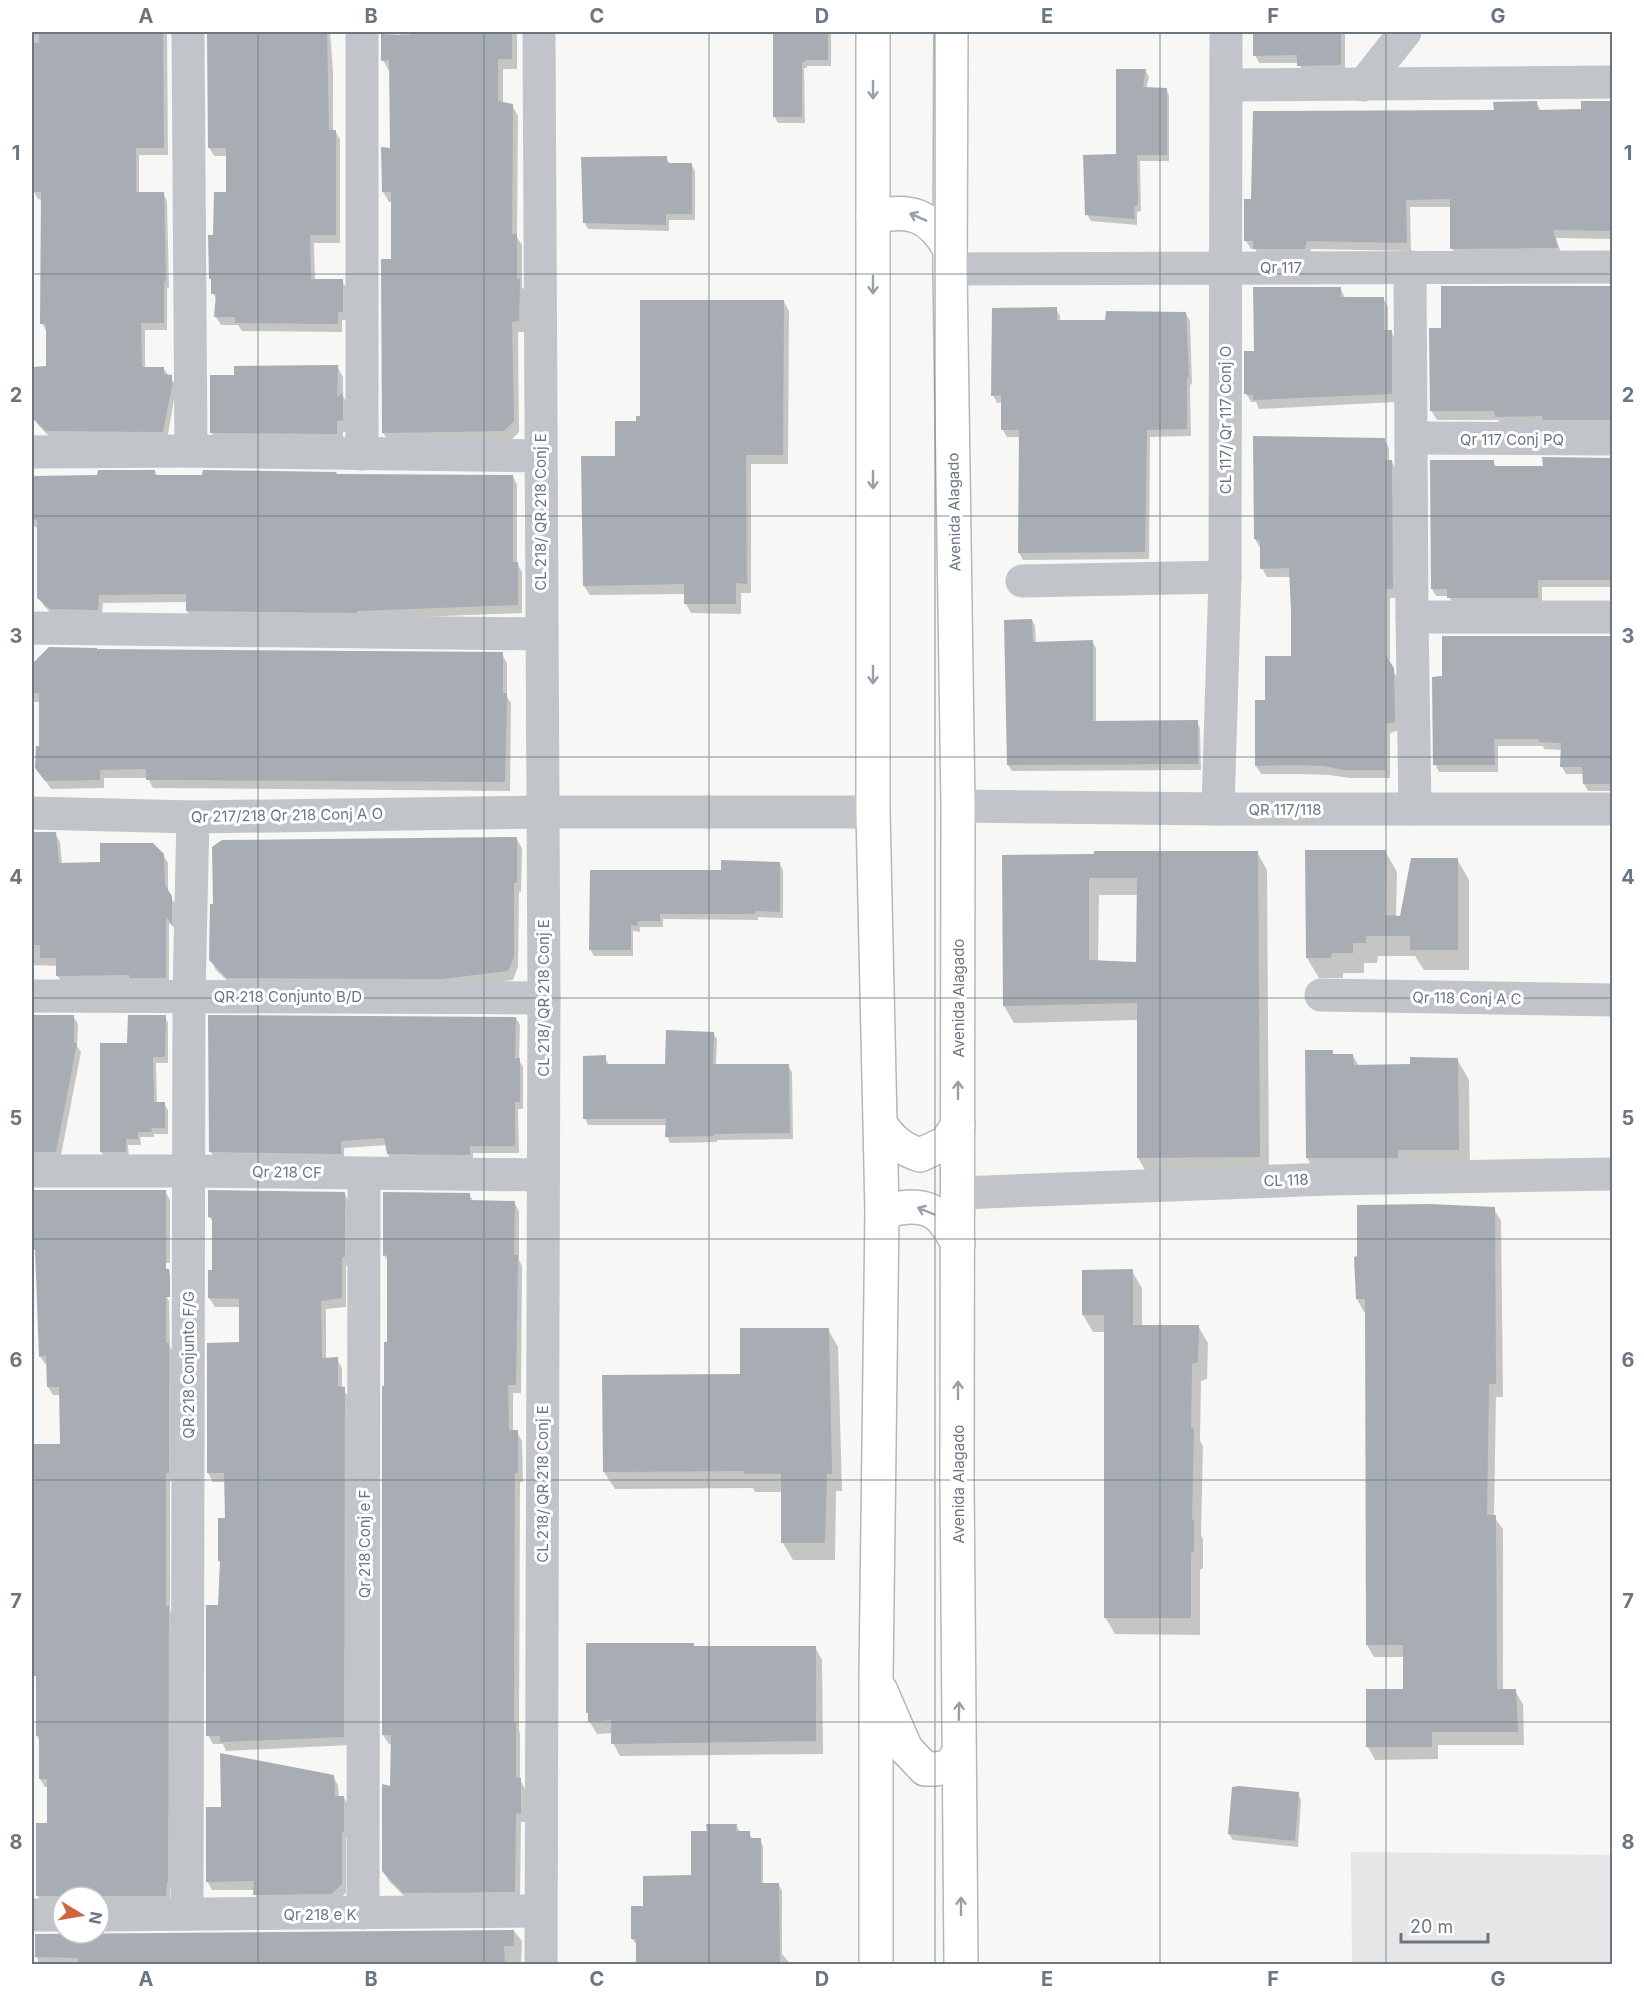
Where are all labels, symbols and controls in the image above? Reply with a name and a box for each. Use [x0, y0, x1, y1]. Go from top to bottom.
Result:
text: A [139, 4, 154, 28]
text: B [364, 4, 378, 28]
text: C [590, 4, 604, 28]
text: D [815, 4, 829, 28]
text: E [1041, 4, 1053, 28]
text: F [1267, 4, 1279, 28]
text: G [1490, 4, 1506, 28]
one-way arrow [867, 79, 879, 99]
text: 1 [12, 141, 20, 165]
text: 1 [1624, 141, 1632, 165]
one-way arrow [910, 211, 928, 222]
street label: Qr 117 [1260, 258, 1302, 277]
one-way arrow [867, 274, 879, 294]
street label: CL 117/ Qr 117 Conj O [1216, 346, 1235, 494]
text: 2 [10, 383, 22, 407]
text: 2 [1622, 383, 1634, 407]
street label: Qr 117 Conj PQ [1460, 430, 1564, 449]
street label: CL 218/ QR 218 Conj E [531, 433, 550, 591]
street label: Avenida Alagado [943, 452, 965, 572]
one-way arrow [867, 469, 879, 489]
text: 3 [10, 624, 22, 648]
text: 3 [1622, 624, 1634, 648]
one-way arrow [867, 664, 879, 684]
street label: QR 117/118 [1249, 800, 1321, 819]
street label: Qr 217/218 Qr 218 Conj A O [191, 804, 383, 826]
text: 4 [9, 865, 23, 889]
text: 4 [1621, 865, 1635, 889]
street label: CL 218/ QR 218 Conj E [534, 919, 553, 1077]
street label: Avenida Alagado [949, 939, 968, 1057]
street label: QR 218 Conjunto B/D [214, 987, 362, 1006]
street label: Qr 118 Conj A C [1412, 988, 1522, 1008]
one-way arrow [952, 1081, 964, 1101]
text: 5 [10, 1106, 22, 1130]
text: 5 [1622, 1106, 1634, 1130]
street label: Qr 218 CF [252, 1162, 322, 1182]
street label: CL 118 [1263, 1170, 1309, 1190]
one-way arrow [918, 1205, 936, 1216]
street label: QR 218 Conjunto F/G [179, 1291, 198, 1439]
text: 6 [10, 1348, 23, 1372]
text: 6 [1622, 1348, 1635, 1372]
one-way arrow [952, 1381, 964, 1401]
street label: CL 218/ QR 218 Conj E [533, 1405, 552, 1563]
street label: Avenida Alagado [949, 1425, 968, 1543]
street label: Qr 218 Conj e F [355, 1490, 374, 1598]
text: 7 [10, 1589, 22, 1613]
text: 7 [1622, 1589, 1634, 1613]
one-way arrow [953, 1702, 965, 1722]
text: 8 [9, 1830, 23, 1854]
text: 8 [1621, 1830, 1635, 1854]
north arrow [51, 1885, 111, 1945]
one-way arrow [955, 1897, 967, 1917]
street label: Qr 218 e K [283, 1905, 357, 1924]
scale bar [1401, 1906, 1488, 1944]
text: N [85, 1910, 107, 1926]
text: 20 m [1410, 1916, 1453, 1937]
text: A [139, 1967, 154, 1991]
text: B [364, 1967, 378, 1991]
text: C [590, 1967, 604, 1991]
text: D [815, 1967, 829, 1991]
text: E [1041, 1967, 1053, 1991]
text: F [1267, 1967, 1279, 1991]
text: G [1490, 1967, 1506, 1991]

